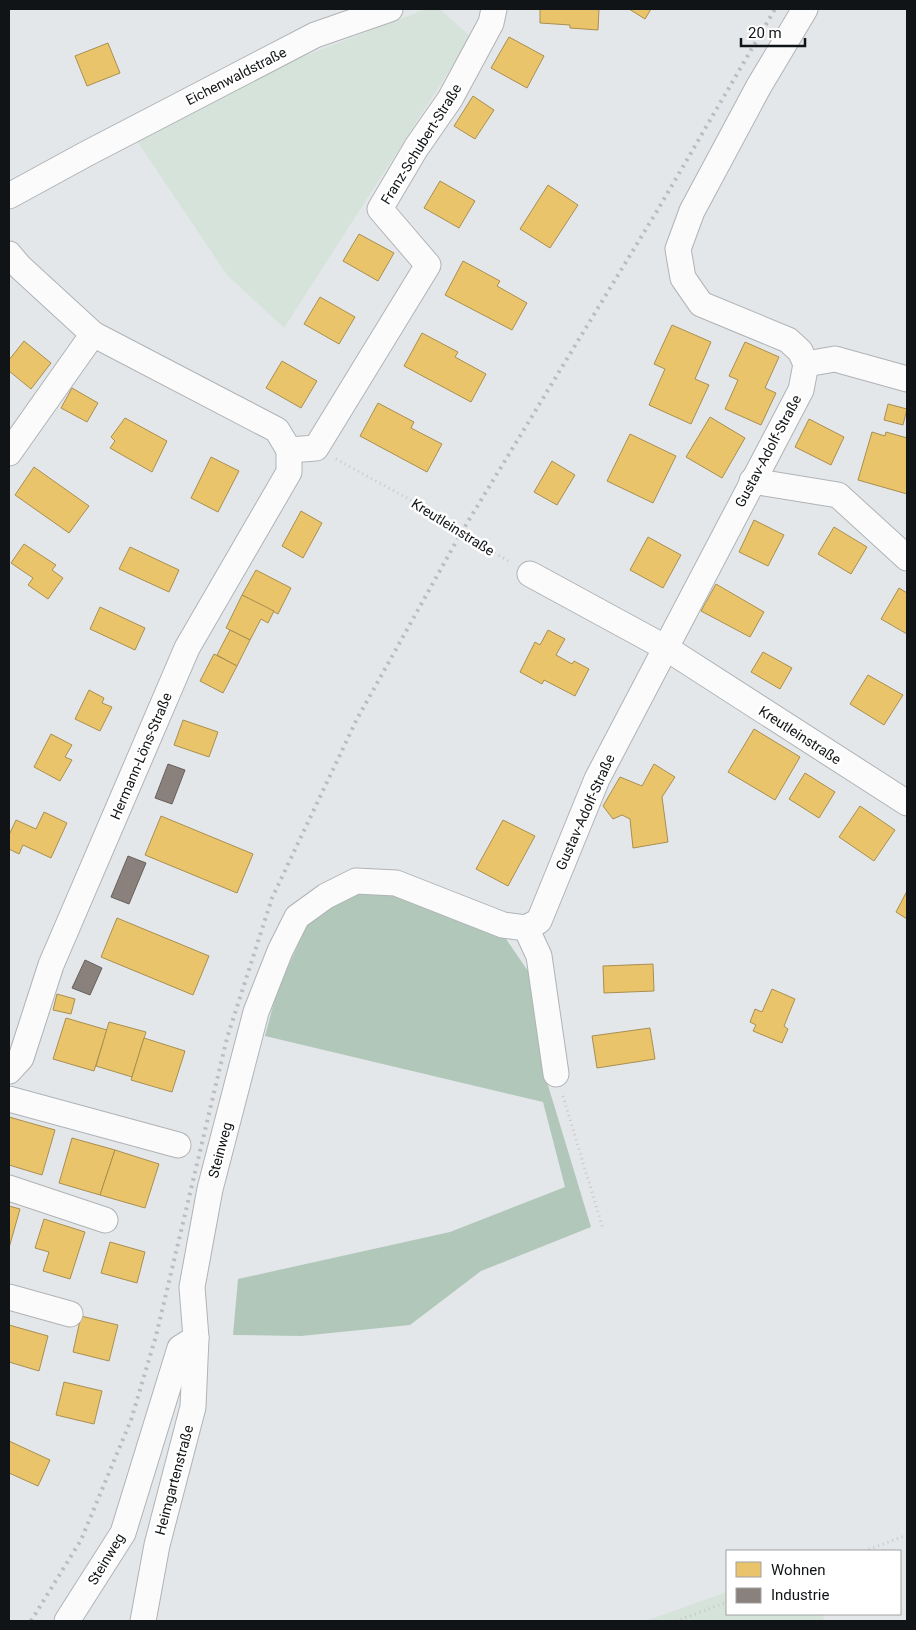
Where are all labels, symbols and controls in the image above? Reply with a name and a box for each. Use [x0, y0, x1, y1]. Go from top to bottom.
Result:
scale bar [741, 15, 805, 47]
text: 20 m [748, 24, 782, 42]
street label: Eichenwaldstraße [183, 44, 289, 108]
street label: Franz-Schubert-Straße [377, 81, 465, 207]
street label: Gustav-Adolf-Straße [732, 392, 804, 510]
street label: Kreutleinstraße [409, 495, 497, 559]
street label: Hermann-Löns-Straße [107, 690, 175, 822]
street label: Kreutleinstraße [756, 702, 844, 768]
street label: Gustav-Adolf-Straße [552, 752, 618, 872]
street label: Steinweg [205, 1120, 235, 1180]
street label: Heimgartenstraße [152, 1423, 196, 1537]
street label: Steinweg [84, 1530, 128, 1588]
legend [726, 1550, 901, 1615]
text: Wohnen [771, 1561, 825, 1579]
text: Industrie [771, 1586, 829, 1604]

